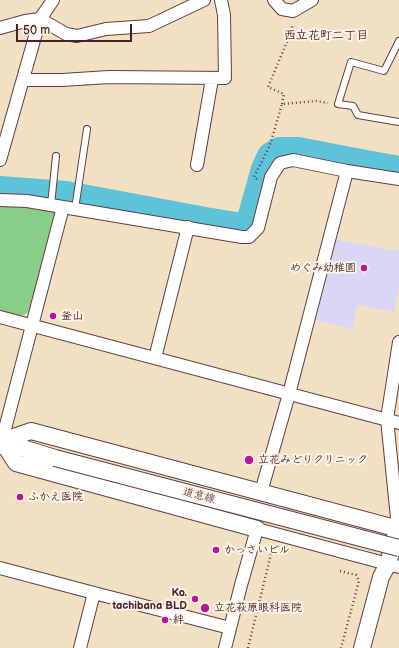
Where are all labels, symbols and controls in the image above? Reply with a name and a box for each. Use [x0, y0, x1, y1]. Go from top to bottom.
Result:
scale bar [18, 16, 134, 42]
text: 50 m [23, 23, 50, 38]
district label: 西立花町二丁目 [284, 29, 368, 43]
place label: めぐみ幼稚園 [290, 261, 356, 275]
marker: めぐみ幼稚園 [359, 263, 369, 273]
place label: 釜山 [61, 309, 83, 323]
marker: 釜山 [48, 311, 58, 321]
place label: 立花みどりクリニック [258, 453, 368, 467]
marker: 立花みどりクリニック [243, 454, 255, 466]
street label: 道意線 [181, 485, 217, 507]
place label: ふかえ医院 [28, 490, 83, 504]
marker: ふかえ医院 [15, 492, 25, 502]
place label: かっさいビル [224, 543, 290, 557]
marker: かっさいビル [211, 545, 221, 555]
place label: Ko. tachibana BLD [113, 586, 187, 612]
marker: Ko. tachibana BLD [190, 594, 200, 604]
place label: 立花萩原眼科医院 [214, 601, 302, 615]
marker: 立花萩原眼科医院 [199, 602, 211, 614]
place label: 絆 [173, 613, 184, 627]
marker: 絆 [160, 615, 170, 625]

